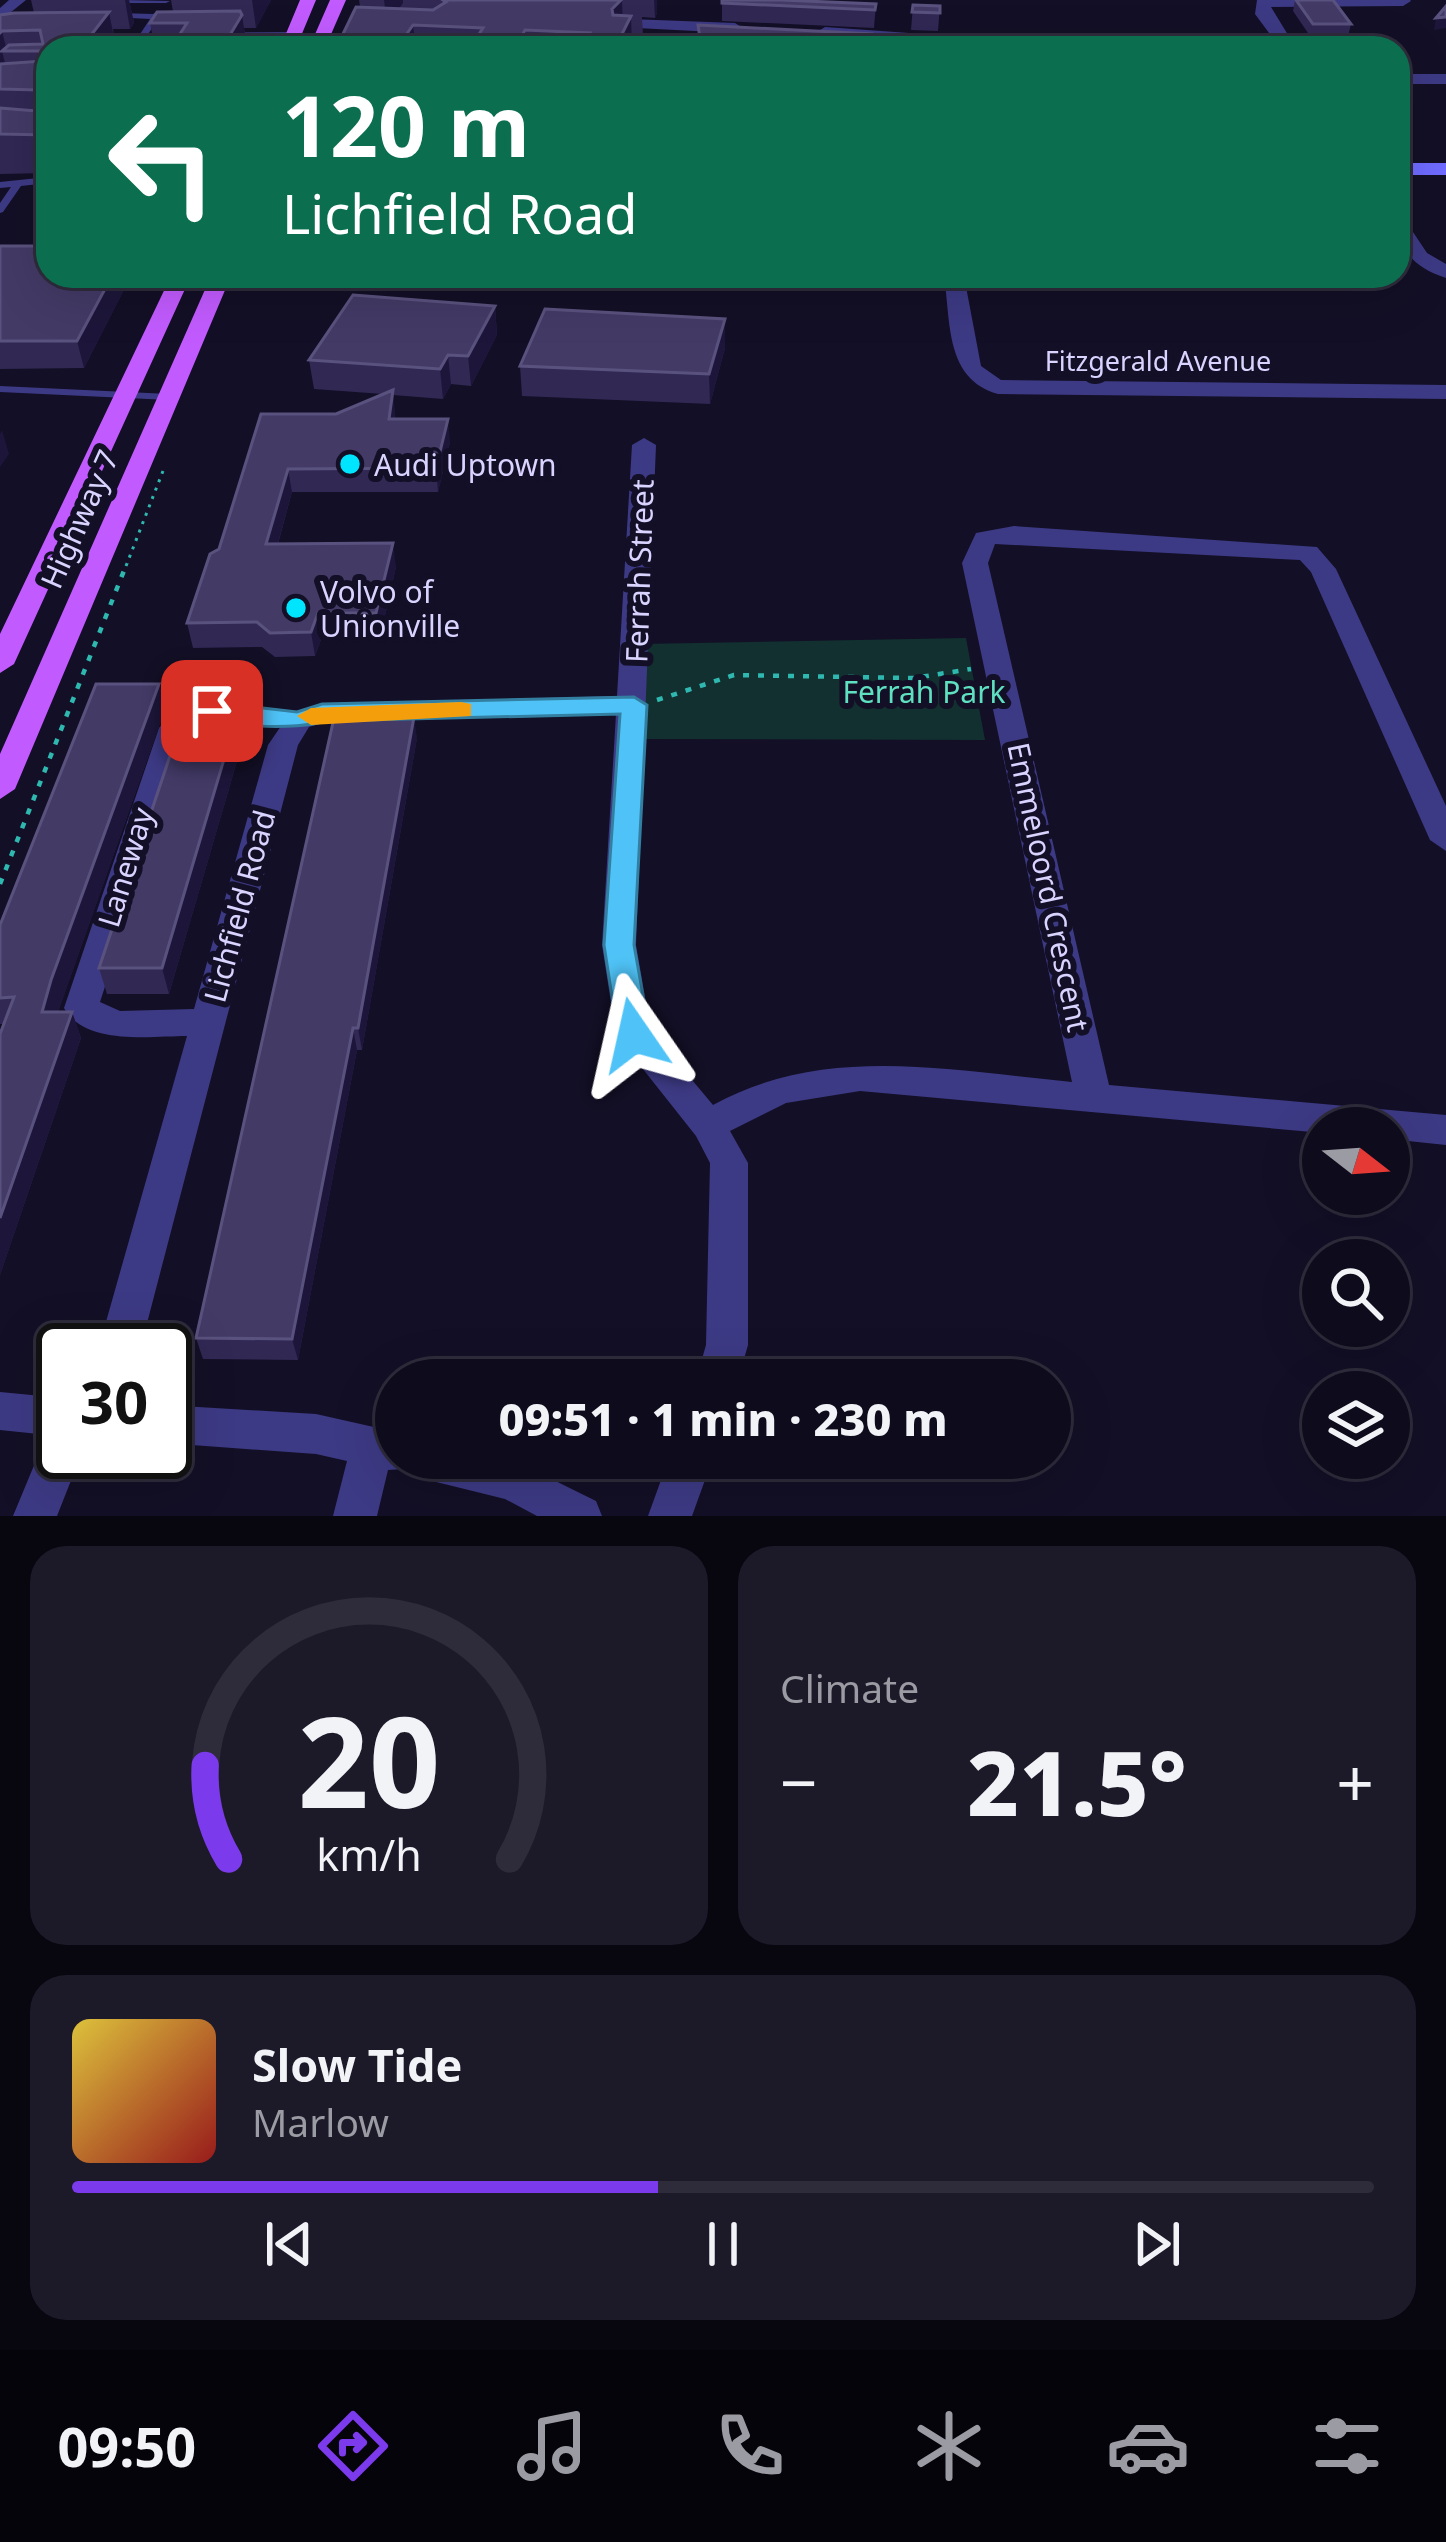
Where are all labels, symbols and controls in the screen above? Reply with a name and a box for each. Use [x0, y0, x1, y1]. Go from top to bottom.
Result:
text: 120 m [282, 67, 530, 182]
icon: left [84, 84, 240, 240]
text: Lichfield Road [282, 176, 637, 250]
street label: Fitzgerald Avenue [1045, 342, 1271, 379]
street label: Highway 7 [30, 443, 128, 595]
place label: Audi Uptown [374, 444, 557, 485]
marker: Audi Uptown [337, 451, 363, 477]
street label: Ferrah Street [615, 478, 663, 663]
place label: Volvo of Unionville [320, 571, 460, 646]
marker: Volvo of Unionville [283, 595, 309, 621]
pin [161, 660, 263, 762]
park label: Ferrah Park [842, 671, 1006, 712]
icon: arrive [179, 678, 245, 744]
street label: Emmeloord Crescent [998, 739, 1100, 1035]
street label: Laneway [87, 801, 163, 932]
street label: Lichfield Road [194, 805, 284, 1007]
position arrow [571, 972, 697, 1098]
north arrow [1302, 1107, 1410, 1215]
map controls [1302, 1107, 1410, 1479]
button: search [1302, 1239, 1410, 1347]
speed limit sign: 30 [36, 1323, 192, 1479]
button: layers [1302, 1371, 1410, 1479]
text: 09:51 · 1 min · 230 m [498, 1388, 948, 1449]
text: Climate [780, 1661, 919, 1714]
text: 20 [298, 1675, 440, 1845]
text: 21.5° [967, 1720, 1187, 1842]
text: − [780, 1736, 818, 1826]
text: + [1336, 1736, 1374, 1826]
text: km/h [316, 1824, 422, 1883]
text: Slow Tide [252, 2034, 462, 2095]
text: Marlow [252, 2095, 389, 2148]
icon: previous [256, 2211, 322, 2277]
icon: pause [690, 2211, 756, 2277]
icon: next [1124, 2211, 1190, 2277]
icon: directions [311, 2404, 395, 2488]
icon: music [510, 2404, 594, 2488]
icon: phone [708, 2404, 792, 2488]
icon: climate [907, 2404, 991, 2488]
icon: car [1106, 2404, 1190, 2488]
icon: filters [1305, 2404, 1389, 2488]
text: 09:50 [57, 2409, 196, 2483]

